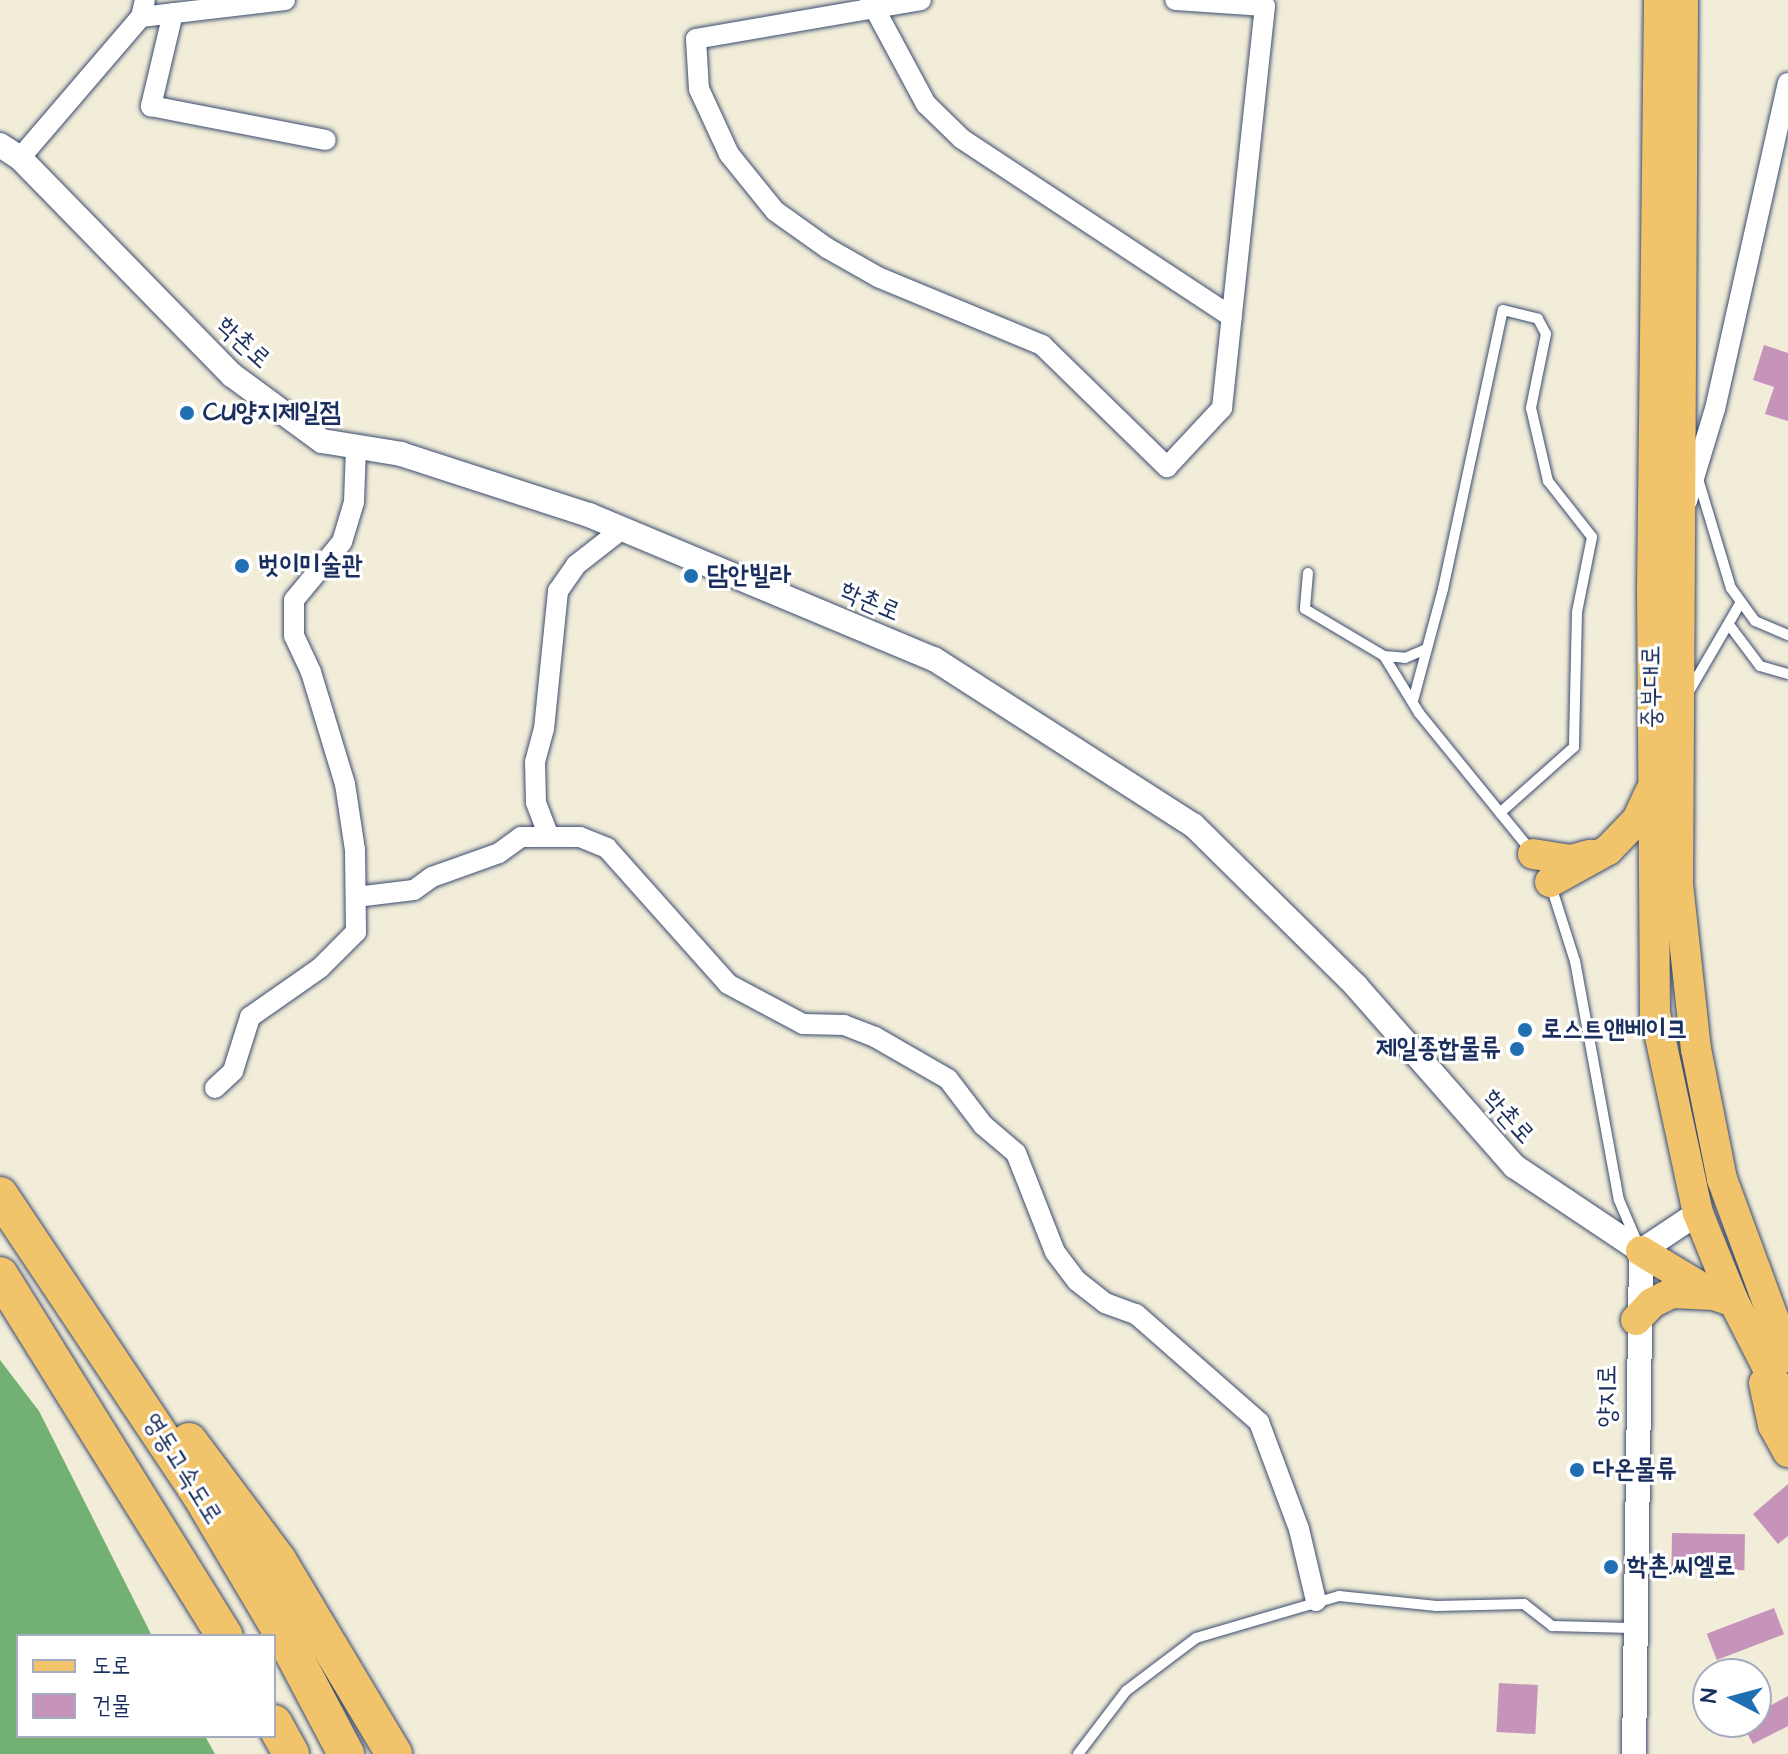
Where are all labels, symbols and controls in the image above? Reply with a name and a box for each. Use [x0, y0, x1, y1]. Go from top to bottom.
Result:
street label: 학촌로 [209, 310, 277, 376]
place label: CU양지제일점 [203, 397, 341, 429]
marker: CU양지제일점 [178, 404, 196, 422]
place label: 벗이미술관 [258, 550, 363, 582]
marker: 벗이미술관 [233, 557, 251, 575]
place label: 담안빌라 [707, 560, 791, 592]
marker: 담안빌라 [682, 567, 700, 585]
street label: 학촌로 [835, 575, 905, 629]
street label: 중부대로 [1636, 645, 1668, 729]
place label: 로스트앤베이크 [1541, 1014, 1687, 1046]
marker: 로스트앤베이크 [1516, 1021, 1534, 1039]
place label: 제일종합물류 [1375, 1033, 1501, 1065]
marker: 제일종합물류 [1508, 1040, 1526, 1058]
street label: 학촌로 [1475, 1083, 1541, 1151]
street label: 양지로 [1592, 1365, 1624, 1427]
street label: 영동고속도로 [136, 1408, 228, 1530]
place label: 다온물류 [1593, 1454, 1677, 1486]
marker: 다온물류 [1568, 1461, 1586, 1479]
place label: 학촌.씨엘로 [1627, 1551, 1735, 1583]
marker: 학촌.씨엘로 [1602, 1558, 1620, 1576]
legend [16, 1634, 276, 1738]
text: 도로 [92, 1649, 131, 1683]
north arrow [1692, 1658, 1772, 1738]
text: N [1693, 1687, 1726, 1704]
text: 건물 [92, 1689, 131, 1723]

